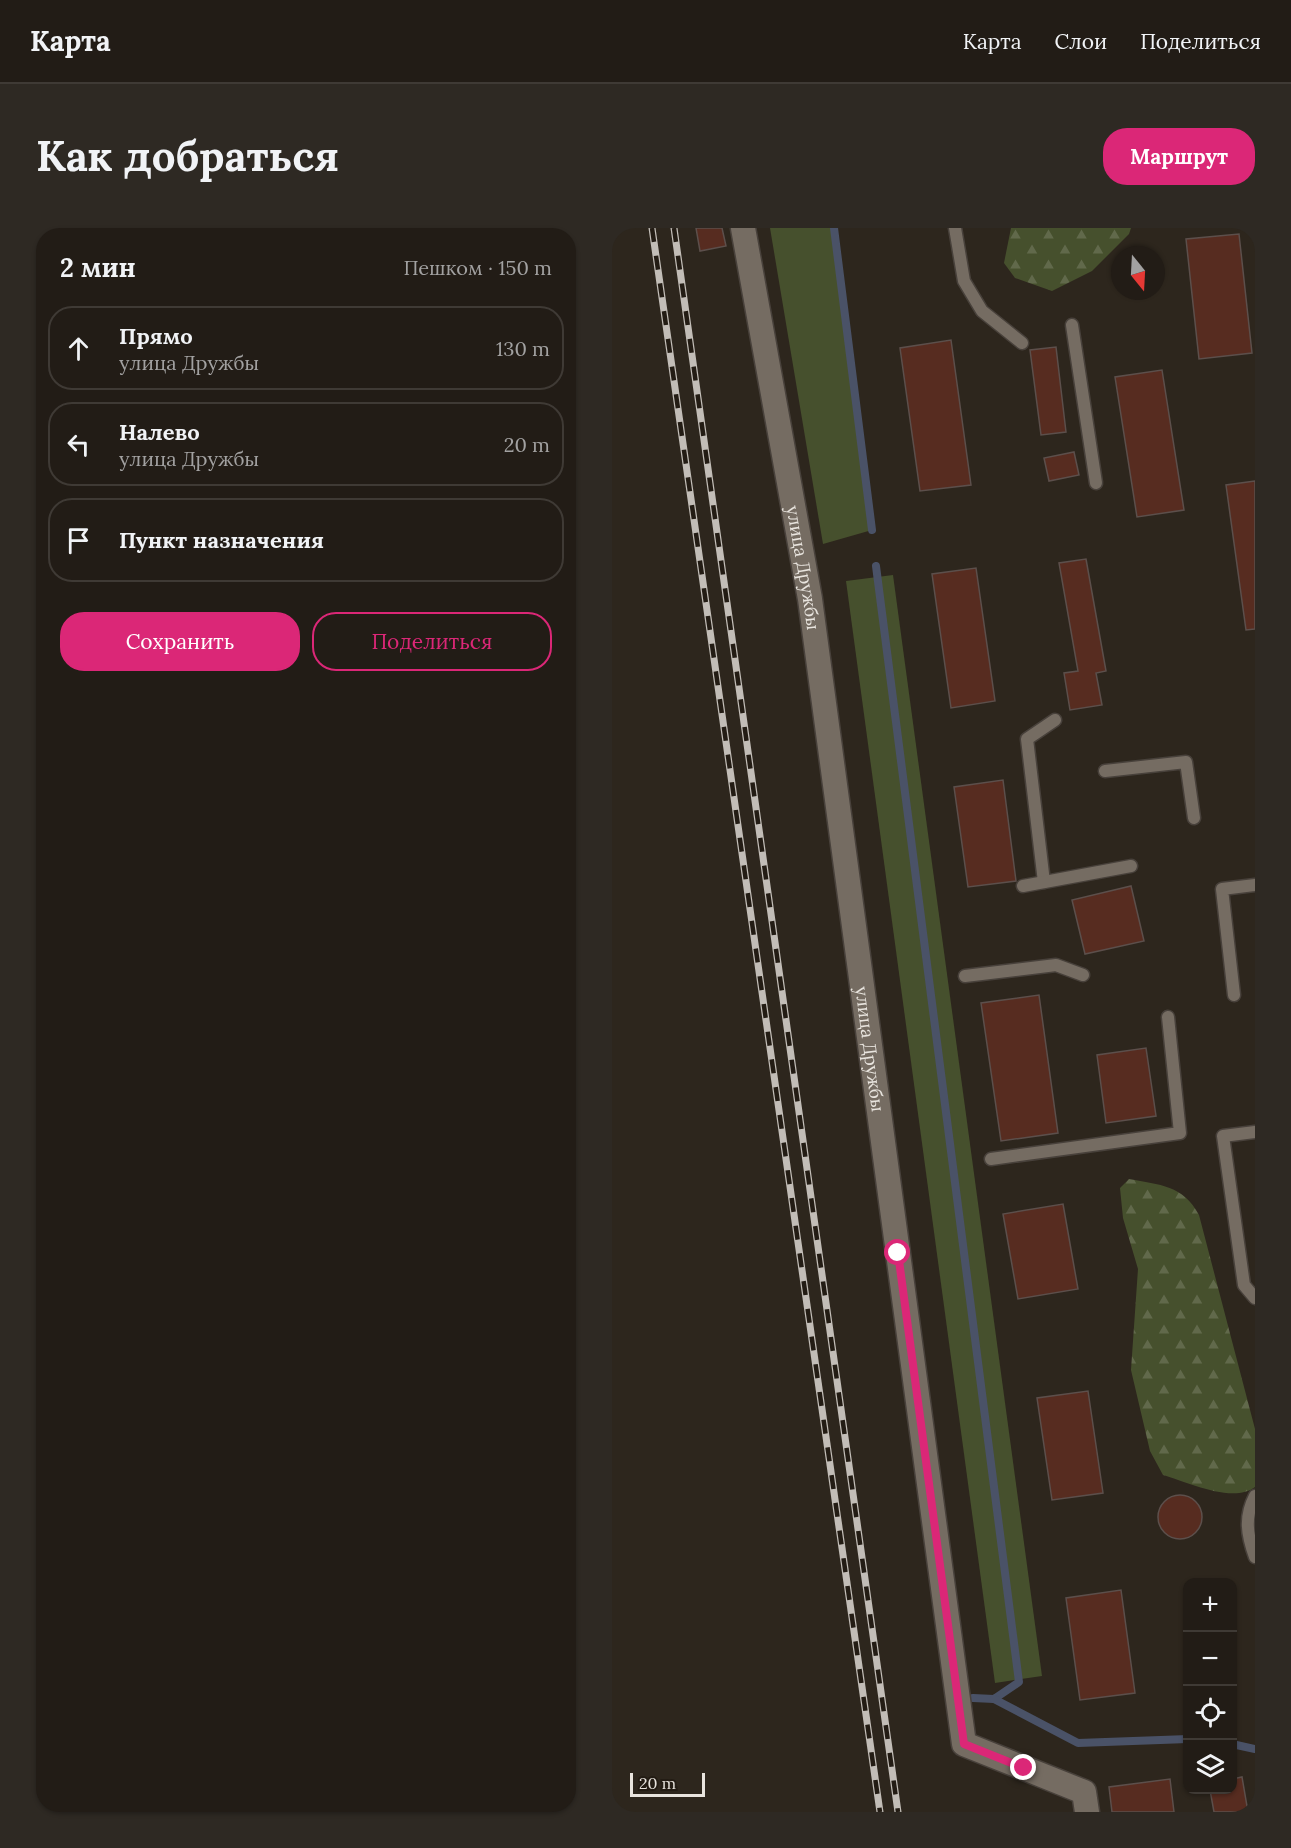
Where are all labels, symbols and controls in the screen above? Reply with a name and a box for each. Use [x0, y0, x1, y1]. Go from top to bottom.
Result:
text: Карта [30, 23, 111, 59]
text: Карта [963, 28, 1022, 55]
text: Слои [1055, 28, 1107, 55]
text: Поделиться [1140, 28, 1261, 55]
button: Маршрут [1103, 128, 1255, 185]
text: Как добраться [36, 129, 339, 183]
north arrow [1111, 246, 1165, 300]
text: 2 мин [60, 251, 136, 284]
text: Пешком · 150 m [403, 255, 552, 280]
text: Прямо [119, 322, 193, 350]
icon: ahead [62, 332, 95, 365]
text: 130 m [496, 336, 550, 361]
text: улица Дружбы [119, 350, 259, 375]
text: Налево [119, 418, 200, 446]
icon: left [62, 428, 95, 461]
text: 20 m [504, 432, 550, 457]
text: улица Дружбы [119, 446, 259, 471]
street label: улица Дружбы [782, 503, 826, 631]
icon: arrive [62, 524, 95, 557]
text: Пункт назначения [119, 526, 324, 554]
button: Сохранить [60, 612, 300, 671]
button: Поделиться [312, 612, 552, 671]
street label: улица Дружбы [851, 985, 890, 1113]
route start [884, 1239, 910, 1265]
map controls [1183, 1578, 1237, 1794]
button: + [1183, 1578, 1237, 1632]
button: − [1183, 1632, 1237, 1686]
button: locate [1183, 1686, 1237, 1740]
button: layers [1183, 1740, 1237, 1794]
route end [1010, 1754, 1036, 1780]
scale bar [630, 1770, 705, 1798]
text: 20 m [639, 1773, 676, 1793]

